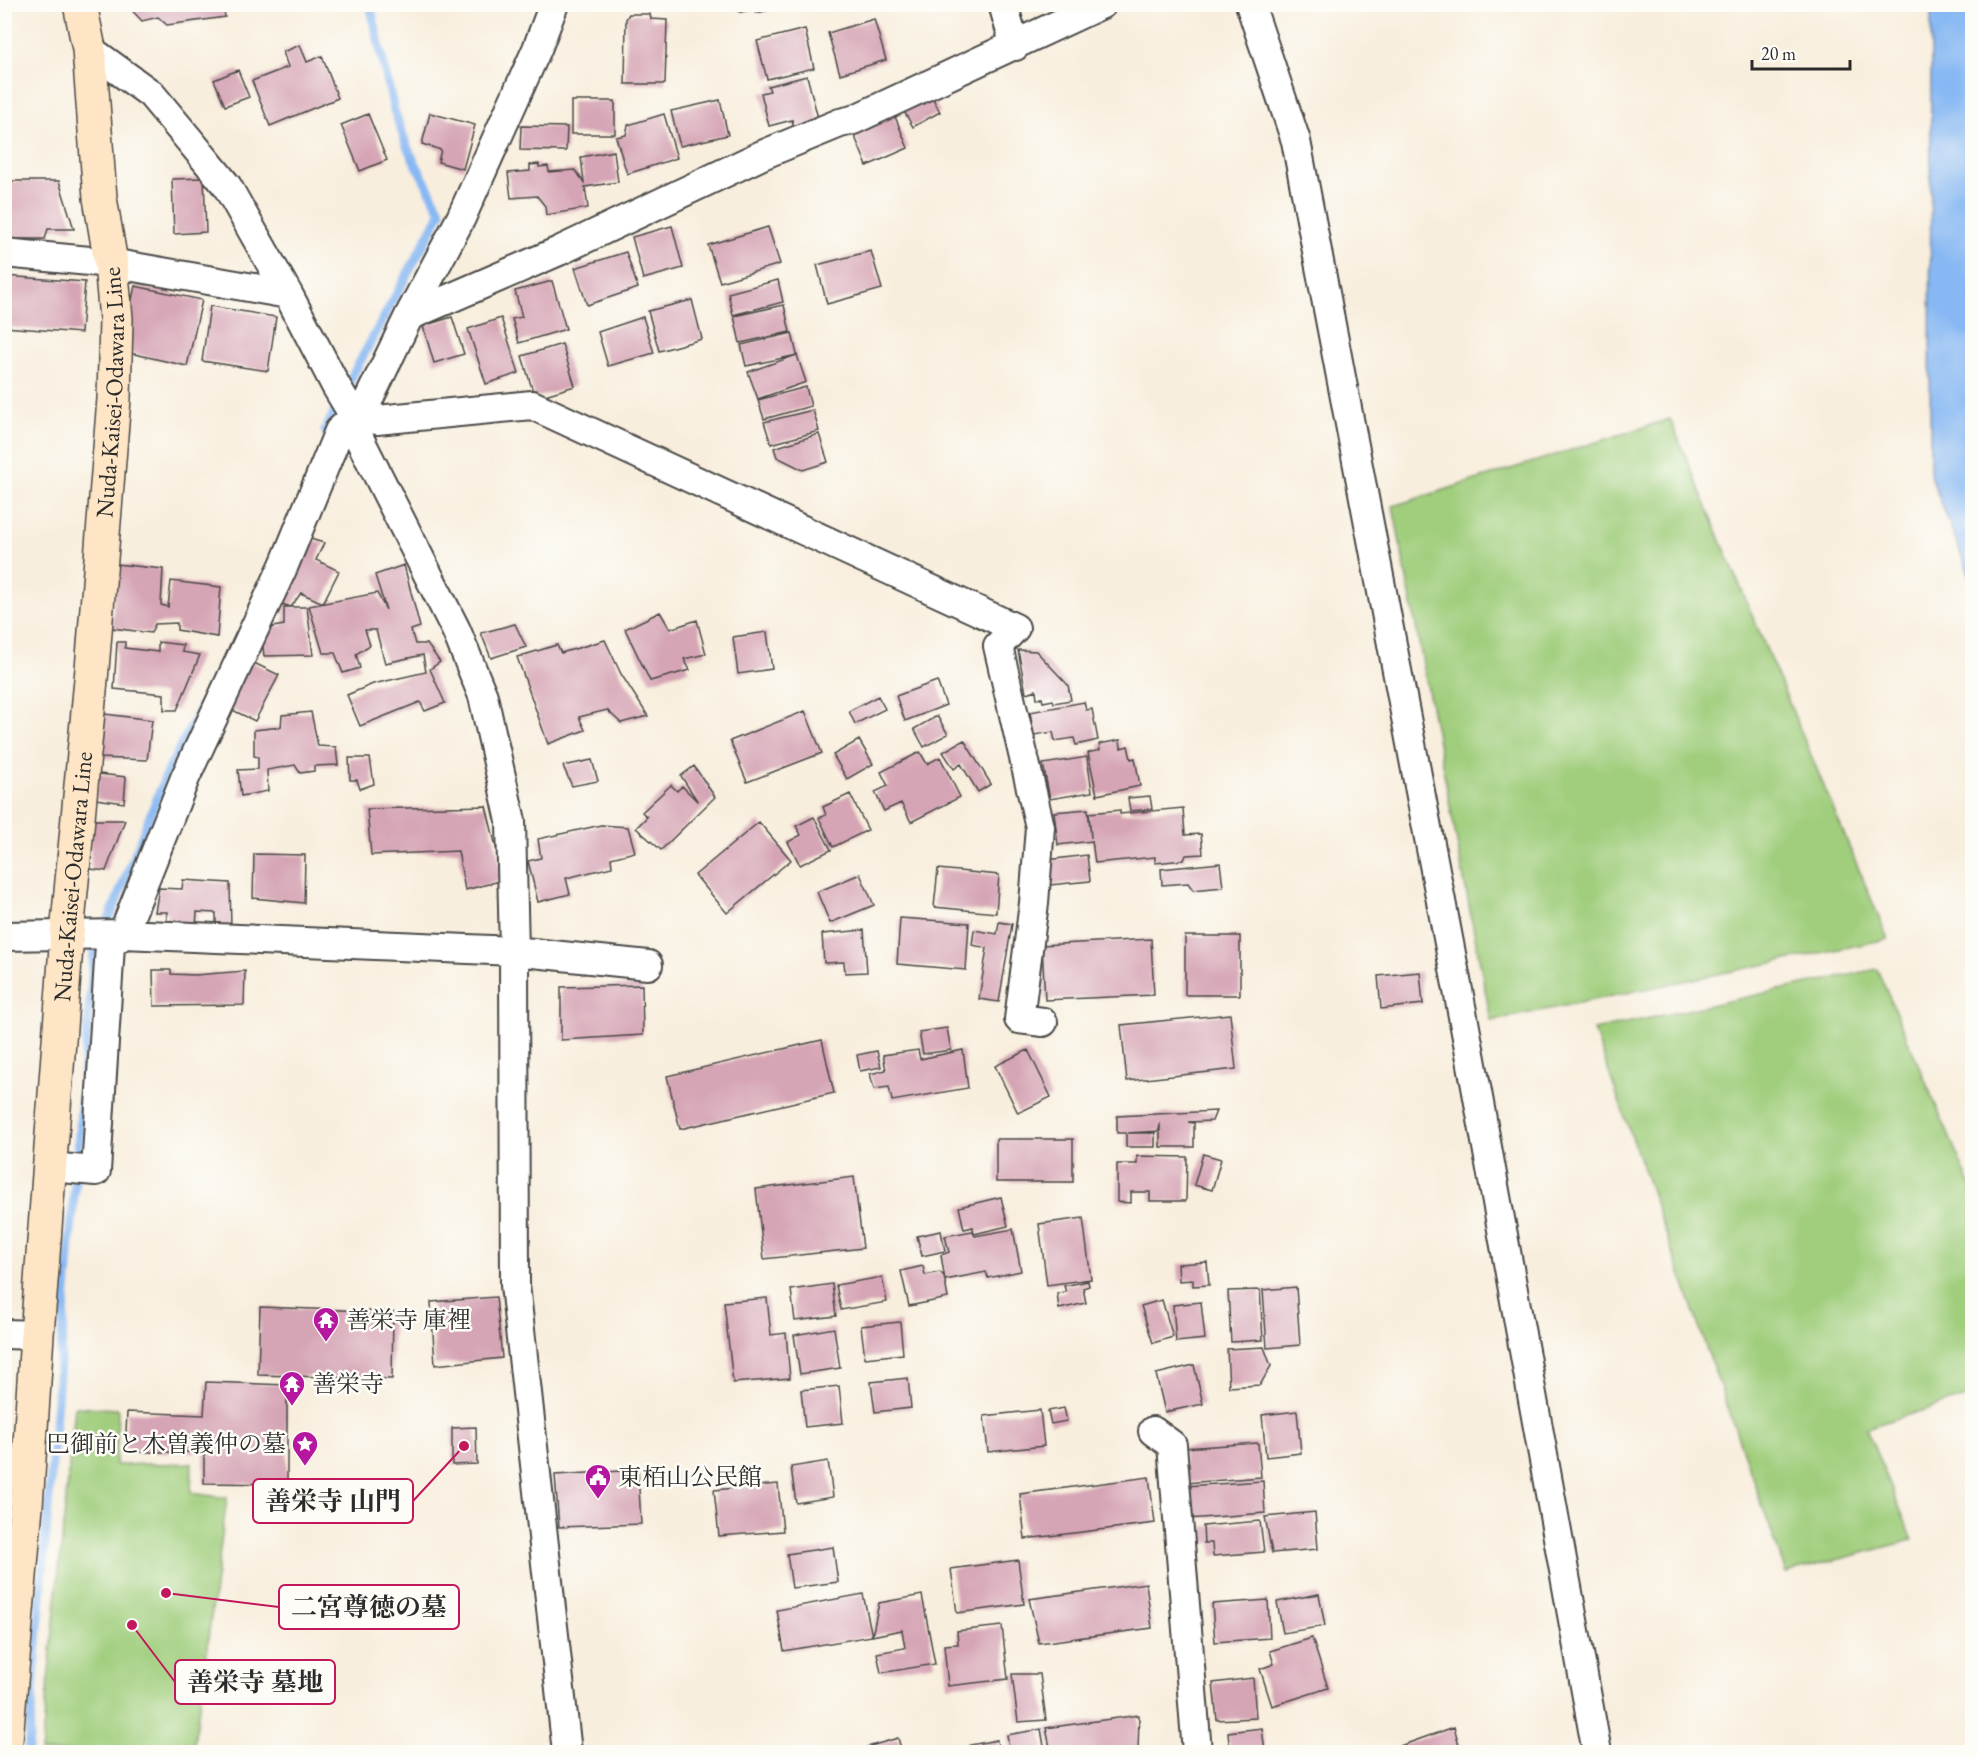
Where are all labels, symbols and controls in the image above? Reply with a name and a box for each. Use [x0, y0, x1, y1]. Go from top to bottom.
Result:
scale bar [1752, 33, 1850, 71]
text: 20 m [1761, 42, 1796, 65]
street label: Nuda-Kaisei-Odawara Line [88, 266, 131, 519]
street label: Nuda-Kaisei-Odawara Line [46, 750, 99, 1003]
place label: 善栄寺 庫裡 [346, 1304, 471, 1335]
temple icon: 善栄寺 庫裡 [311, 1305, 341, 1343]
place label: 善栄寺 [312, 1368, 384, 1399]
temple icon: 善栄寺 [277, 1369, 307, 1407]
place label: 巴御前と木曽義仲の墓 [46, 1428, 286, 1459]
place icon: 巴御前と木曽義仲の墓 [290, 1429, 320, 1467]
place label: 東栢山公民館 [618, 1461, 762, 1492]
public building icon: 東栢山公民館 [583, 1462, 613, 1500]
callout: 善栄寺 山門 [253, 1479, 413, 1523]
text: 善栄寺 山門 [265, 1484, 401, 1518]
callout: 二宮尊徳の墓 [279, 1585, 459, 1629]
text: 二宮尊徳の墓 [291, 1590, 447, 1624]
callout: 善栄寺 墓地 [175, 1660, 335, 1704]
text: 善栄寺 墓地 [187, 1665, 323, 1699]

